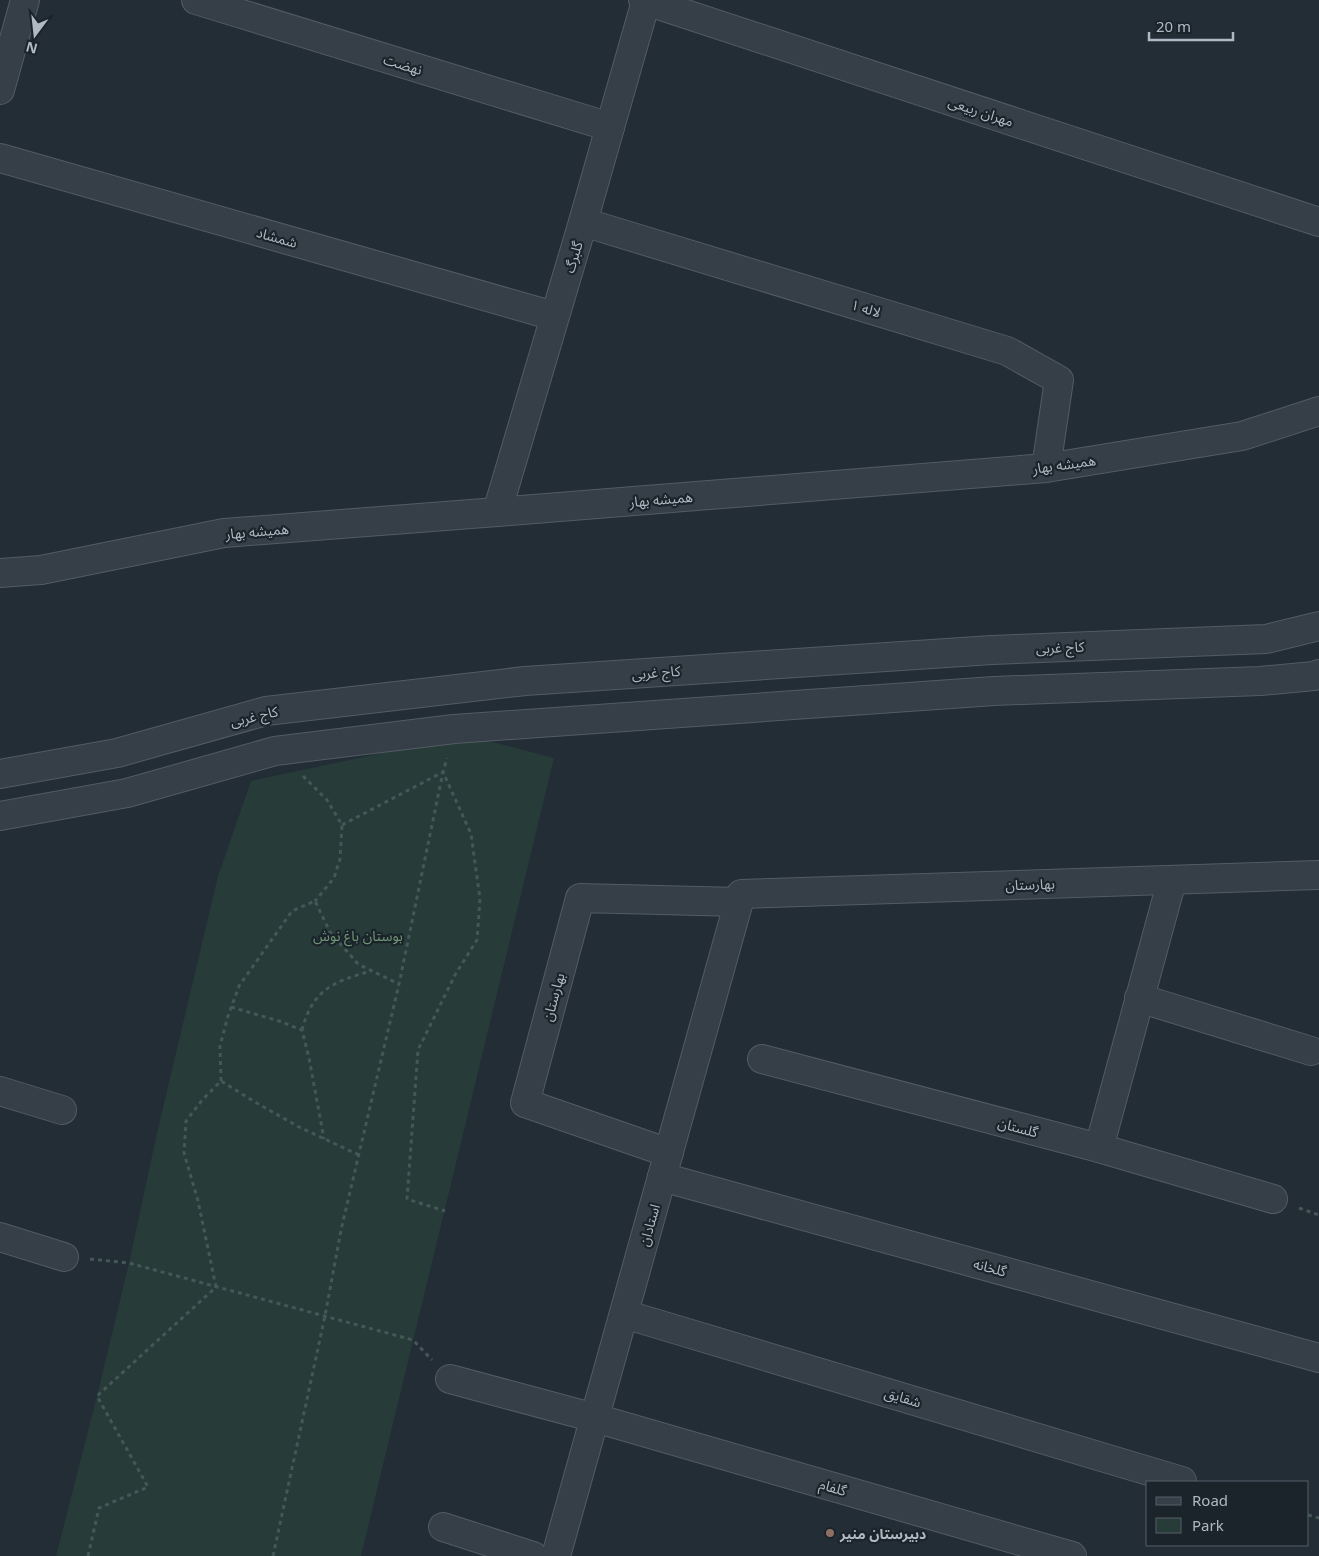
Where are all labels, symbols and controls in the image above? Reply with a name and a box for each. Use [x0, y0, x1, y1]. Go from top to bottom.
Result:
north arrow [10, 10, 60, 60]
scale bar [1149, 10, 1233, 42]
text: 20 m [1156, 16, 1191, 36]
text: N [24, 37, 39, 59]
street label: نهضت [381, 49, 425, 79]
street label: مهران ربیعی [946, 92, 1016, 130]
street label: شمشاد [254, 222, 300, 252]
street label: گلبرگ [559, 239, 587, 275]
street label: لاله ۱ [849, 294, 883, 322]
street label: همیشه بهار [1030, 450, 1097, 478]
street label: همیشه بهار [627, 487, 694, 511]
street label: همیشه بهار [223, 519, 290, 543]
street label: کاج غربی [1035, 637, 1085, 659]
street label: کاج غربی [631, 661, 681, 685]
street label: کاج غربی [228, 701, 281, 733]
street label: بهارستان [1005, 874, 1055, 894]
park label: بوستان باغ نوش [313, 926, 403, 947]
street label: بهارستان [537, 970, 569, 1023]
street label: گلستان [996, 1113, 1040, 1142]
street label: استادان [634, 1202, 664, 1248]
street label: گلخانه [971, 1253, 1009, 1281]
street label: شقایق [882, 1382, 924, 1413]
street label: گلفام [816, 1474, 849, 1502]
legend [1146, 1481, 1309, 1546]
text: Road [1192, 1490, 1228, 1510]
text: Park [1192, 1515, 1224, 1535]
place label: دبیرستان منیر [839, 1524, 926, 1543]
marker: دبیرستان منیر [824, 1527, 836, 1539]

